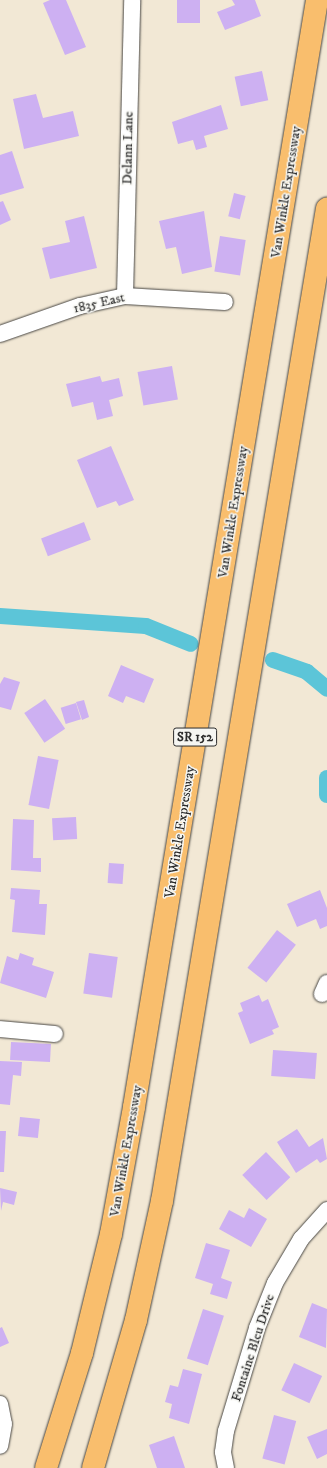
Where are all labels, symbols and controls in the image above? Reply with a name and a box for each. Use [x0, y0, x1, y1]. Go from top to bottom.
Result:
street label: Delann Lane [119, 111, 137, 185]
street label: Van Winkle Expressway [267, 125, 305, 259]
street label: 1835 East [72, 289, 126, 317]
street label: Van Winkle Expressway [214, 445, 252, 579]
road number: SR 152 [173, 726, 217, 748]
street label: Van Winkle Expressway [161, 765, 199, 899]
street label: Van Winkle Expressway [106, 1084, 146, 1218]
street label: Fontaine Bleu Drive [228, 1292, 278, 1404]

